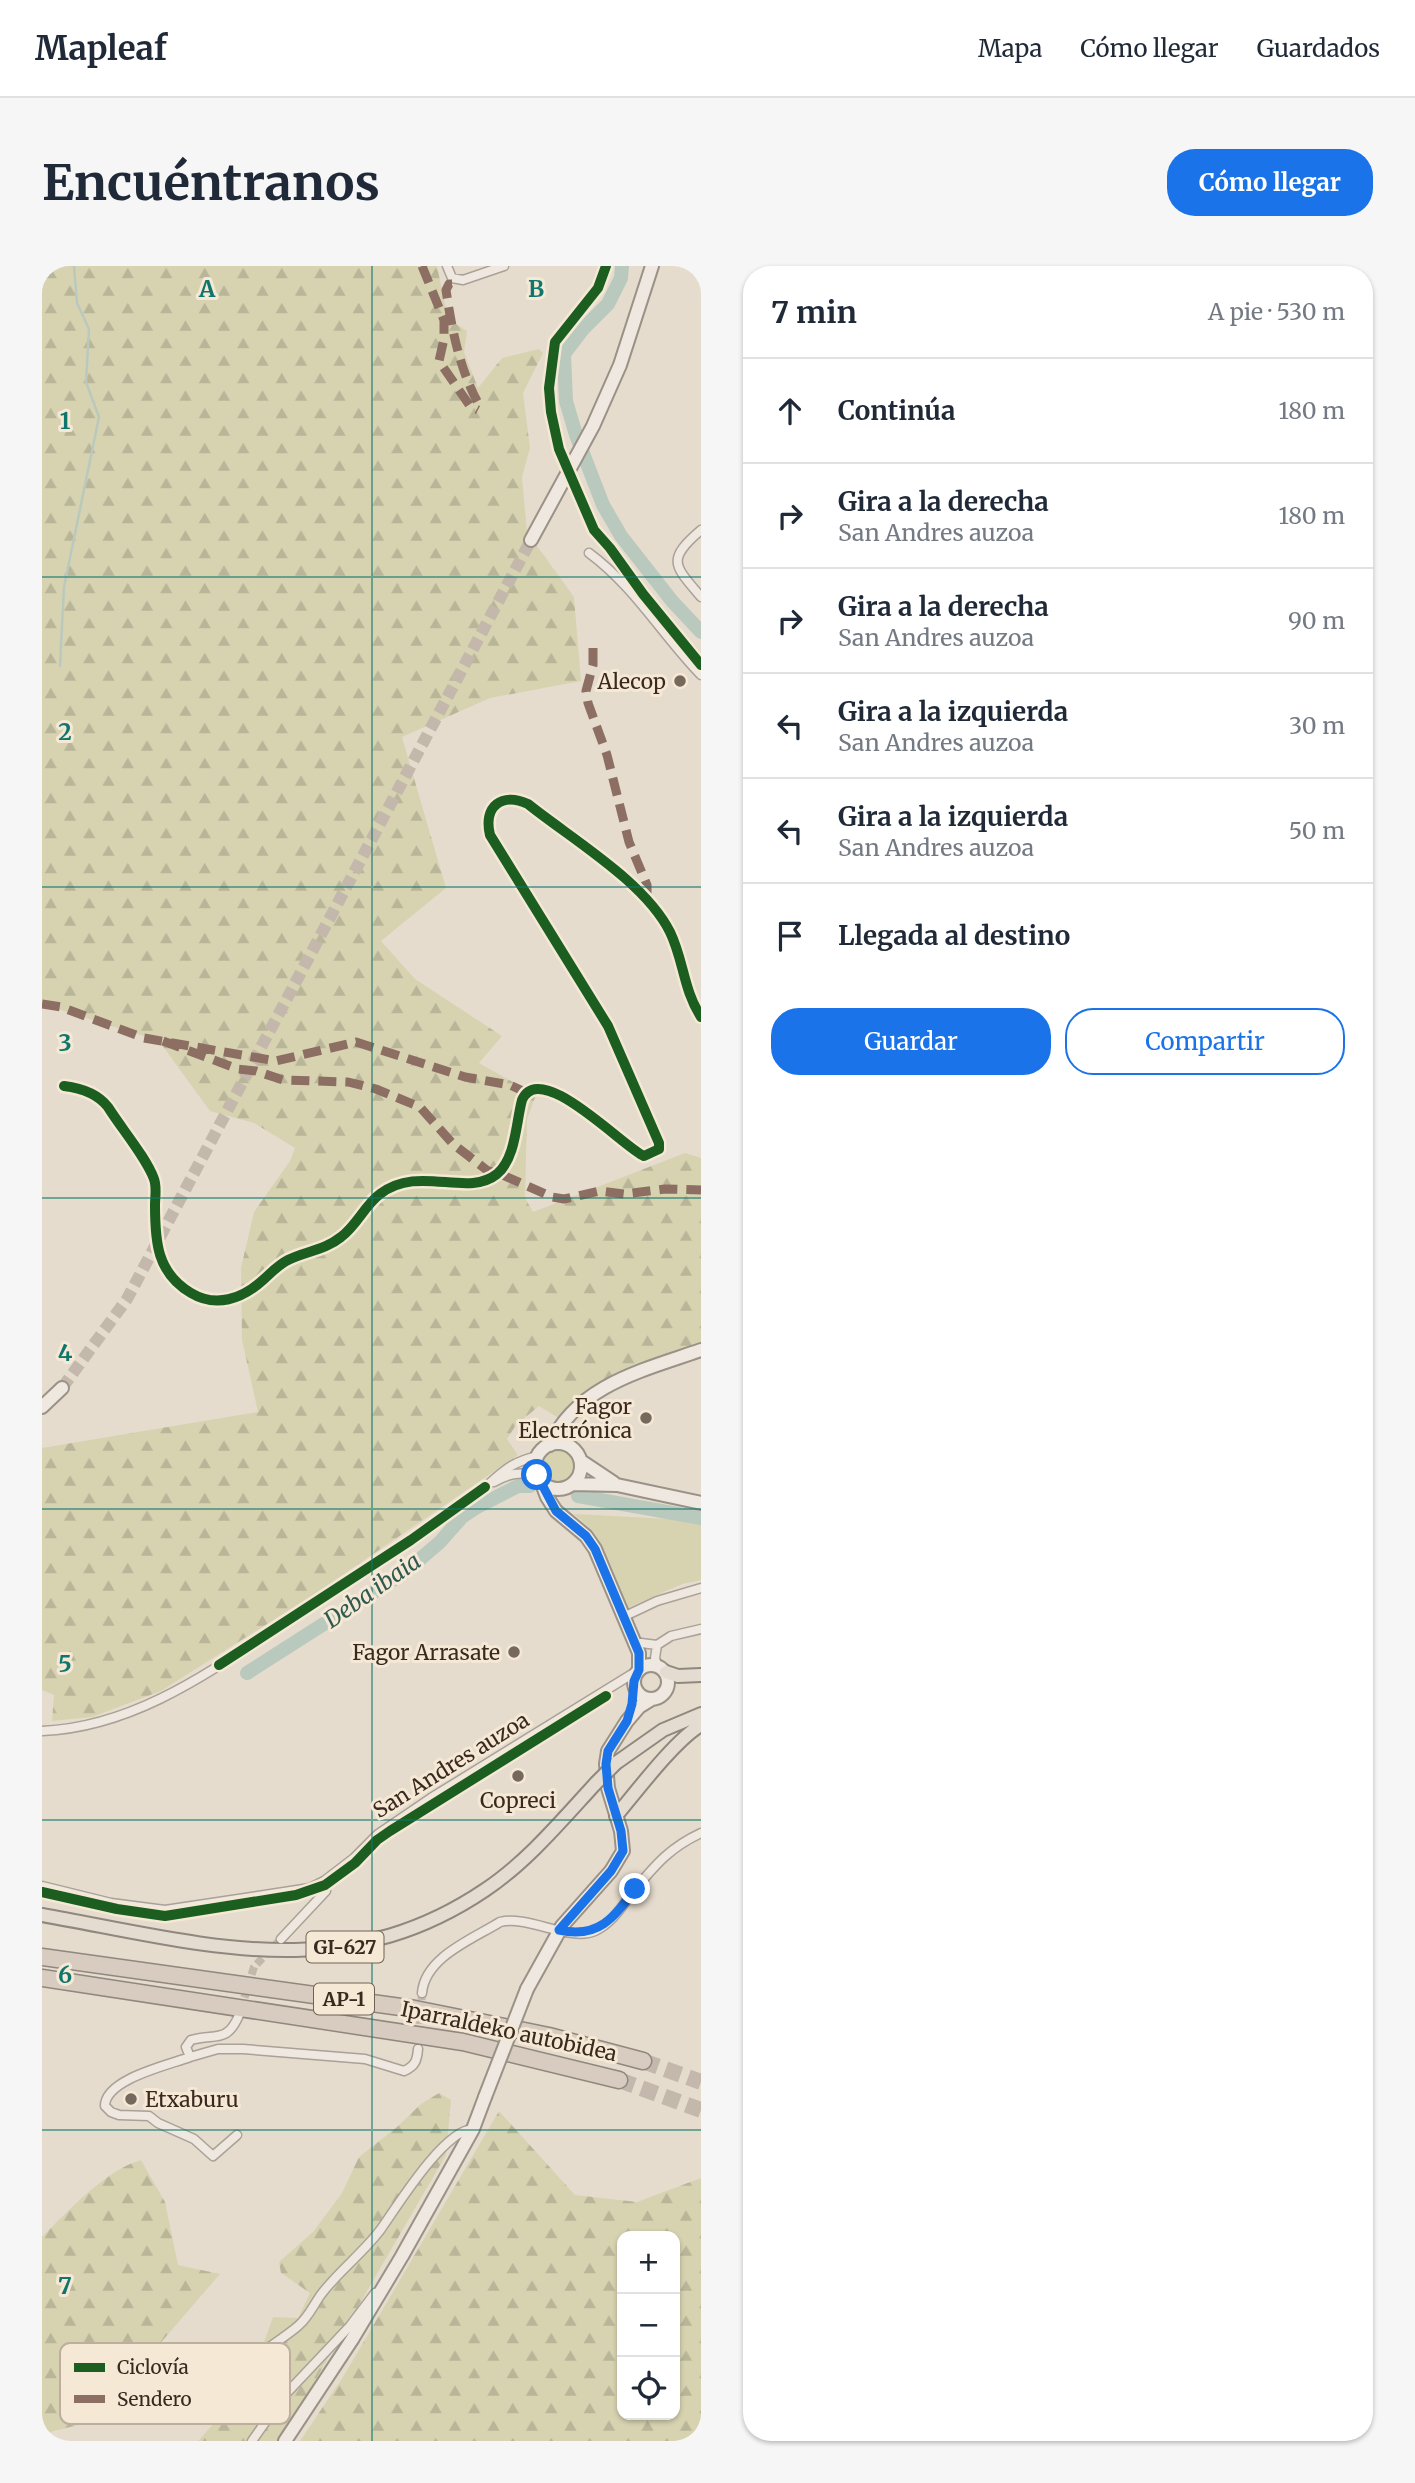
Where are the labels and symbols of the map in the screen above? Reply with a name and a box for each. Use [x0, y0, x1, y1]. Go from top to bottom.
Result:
text: A [198, 274, 216, 303]
text: B [528, 274, 544, 303]
text: 1 [60, 406, 71, 435]
place label: Alecop [596, 668, 666, 695]
marker: Alecop [672, 673, 688, 689]
text: 2 [58, 717, 72, 746]
text: 3 [58, 1028, 72, 1057]
text: 4 [58, 1338, 73, 1367]
place label: Fagor Electrónica [518, 1393, 632, 1444]
marker: Fagor Electrónica [638, 1410, 654, 1426]
route start [521, 1459, 552, 1490]
water label: Deba ibaia [317, 1546, 426, 1634]
place label: Fagor Arrasate [352, 1639, 500, 1666]
marker: Fagor Arrasate [506, 1644, 522, 1660]
text: 5 [58, 1649, 72, 1678]
street label: San Andres auzoa [368, 1706, 534, 1824]
marker: Copreci [510, 1768, 526, 1784]
place label: Copreci [480, 1787, 556, 1814]
route end [619, 1873, 650, 1904]
road number: GI-627 [306, 1932, 384, 1962]
text: 6 [58, 1960, 72, 1989]
road number: AP-1 [314, 1984, 374, 2015]
street label: Iparraldeko autobidea [399, 1995, 619, 2067]
place label: Etxaburu [145, 2086, 239, 2113]
marker: Etxaburu [123, 2091, 139, 2107]
text: 7 [58, 2271, 72, 2300]
legend [60, 2343, 290, 2424]
text: Ciclovía [117, 2355, 189, 2379]
text: Sendero [117, 2387, 192, 2411]

